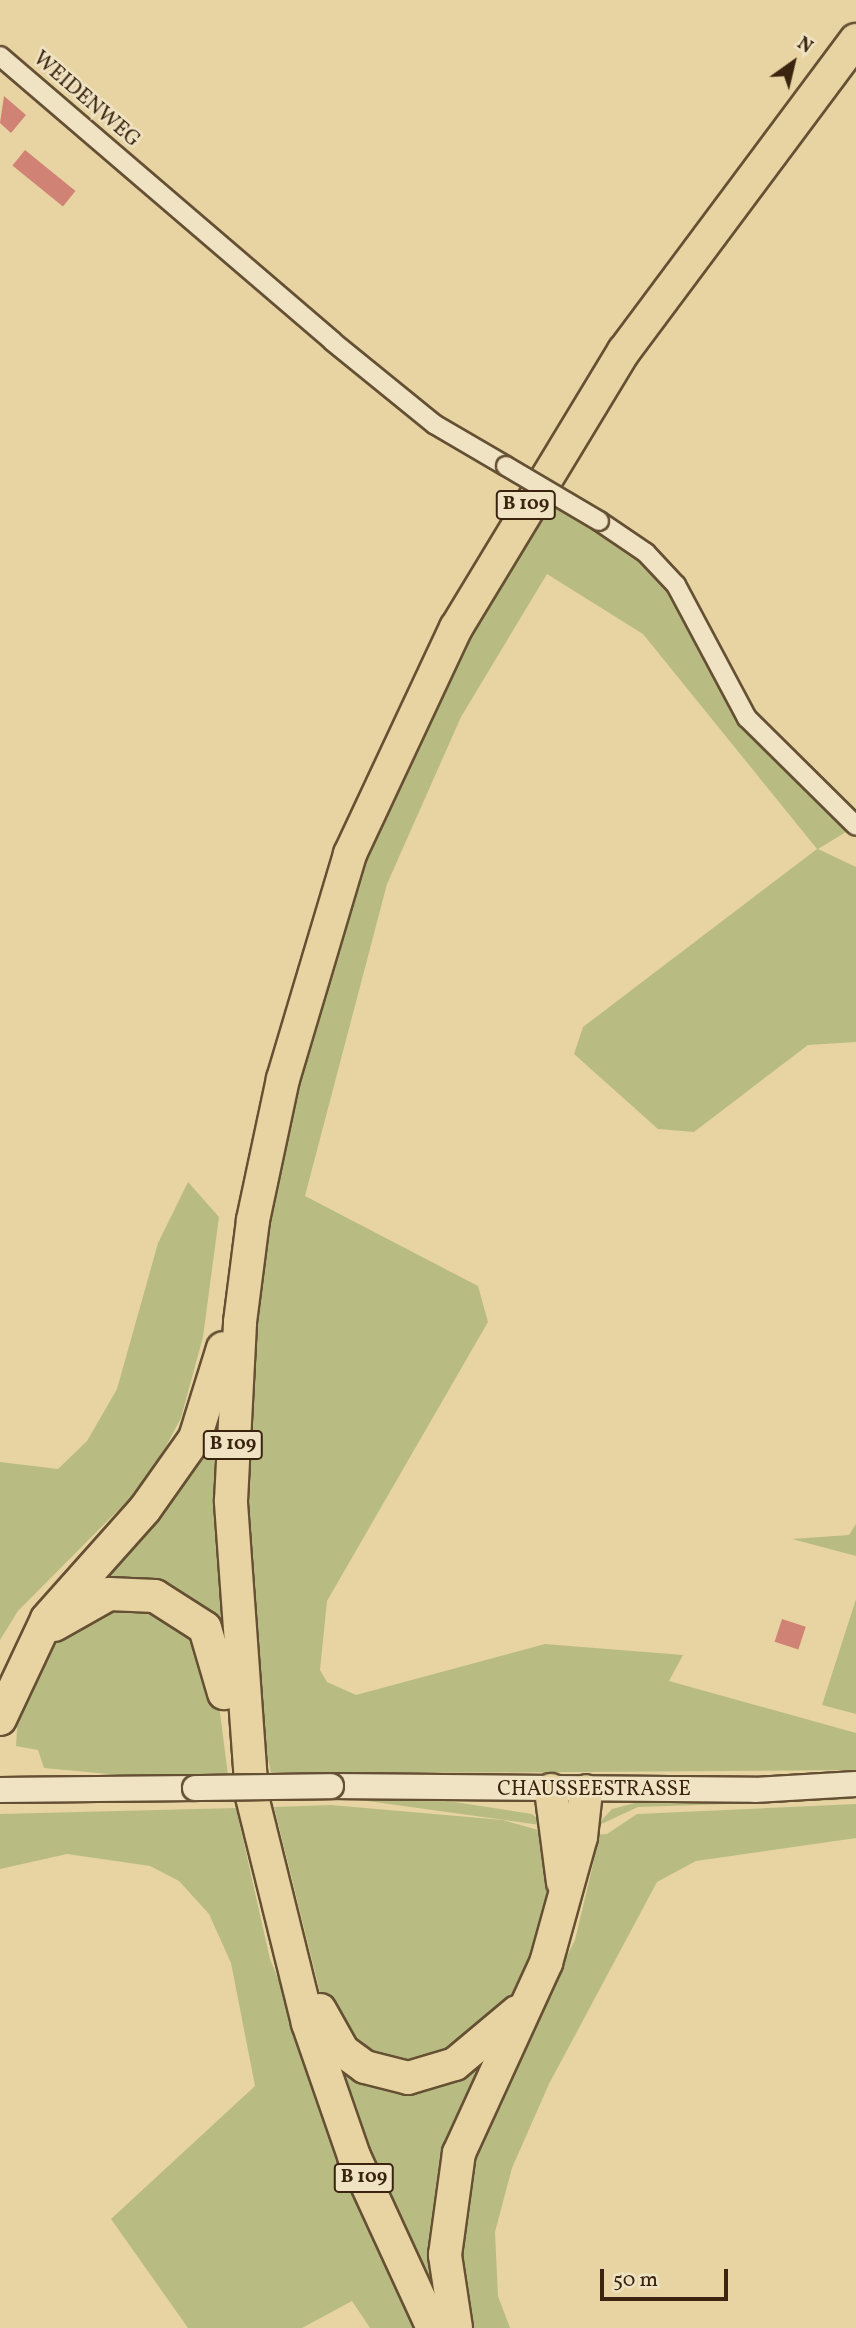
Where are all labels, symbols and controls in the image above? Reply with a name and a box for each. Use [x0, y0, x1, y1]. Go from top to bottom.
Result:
north arrow [758, 28, 828, 98]
text: N [792, 31, 818, 60]
street label: WEIDENWEG [27, 47, 145, 153]
road number: B 109 [494, 490, 558, 520]
road number: B 109 [202, 1429, 264, 1460]
street label: CHAUSSEESTRASSE [497, 1777, 691, 1803]
road number: B 109 [332, 2162, 396, 2194]
scale bar [604, 2254, 732, 2298]
text: 50 m [613, 2266, 658, 2295]

